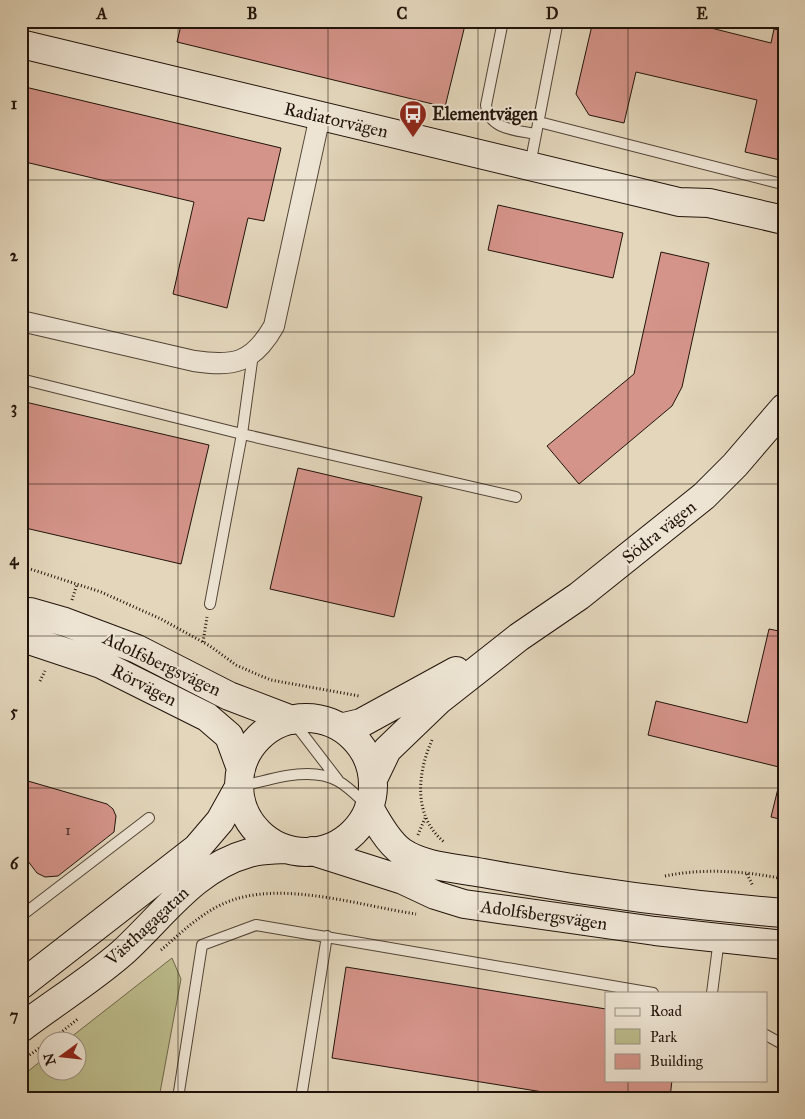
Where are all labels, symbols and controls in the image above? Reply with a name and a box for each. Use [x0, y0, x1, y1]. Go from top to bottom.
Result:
text: A [96, 4, 108, 23]
text: B [247, 4, 257, 23]
text: C [397, 4, 408, 23]
text: D [546, 4, 559, 23]
text: E [696, 4, 708, 23]
text: 1 [11, 94, 18, 113]
street label: Radiatorvägen [282, 97, 390, 144]
bus stop icon: Elementvägen [398, 99, 428, 138]
place label: Elementvägen [432, 103, 538, 126]
text: 2 [10, 246, 19, 265]
text: 3 [11, 398, 17, 418]
street label: Södra vägen [618, 495, 701, 569]
text: 4 [10, 550, 20, 570]
street label: Adolfsbergsvägen [98, 627, 225, 702]
street label: Rörvägen [107, 659, 181, 712]
text: 5 [10, 702, 18, 721]
house number: 1 [65, 821, 71, 839]
text: 6 [10, 854, 19, 873]
street label: Västhagagatan [100, 882, 194, 972]
street label: Adolfsbergsvägen [478, 895, 609, 936]
legend [605, 992, 768, 1082]
text: Road [650, 1002, 682, 1020]
text: 7 [10, 1006, 19, 1025]
text: Park [650, 1028, 677, 1046]
north arrow [38, 1032, 88, 1082]
text: N [40, 1051, 60, 1067]
text: Building [650, 1052, 704, 1070]

